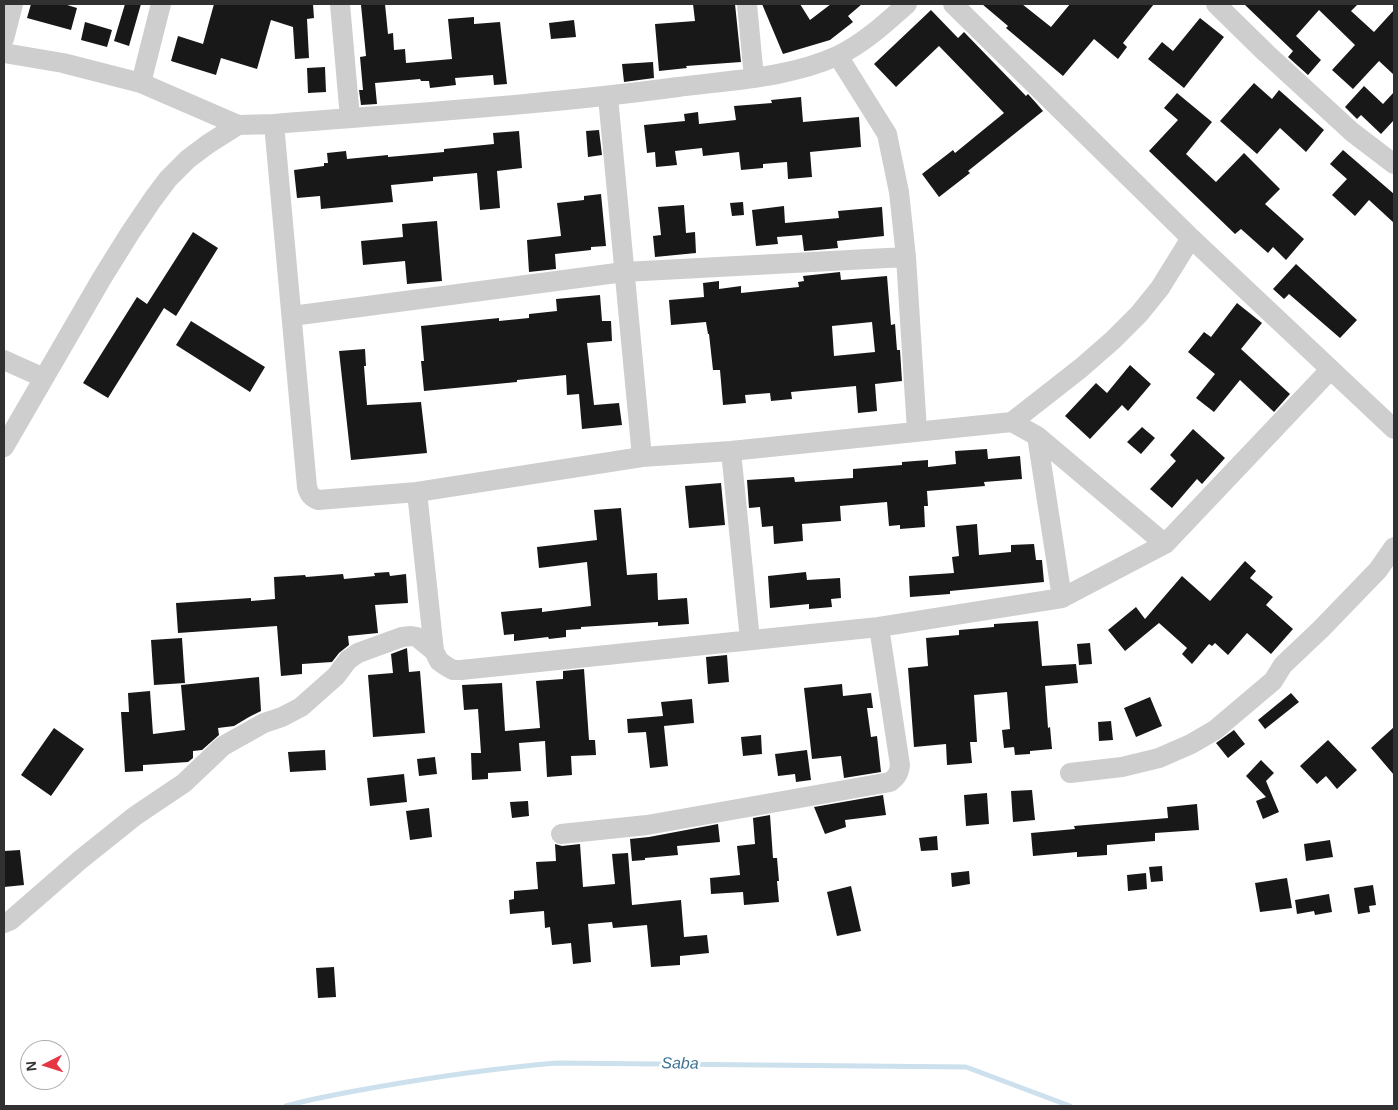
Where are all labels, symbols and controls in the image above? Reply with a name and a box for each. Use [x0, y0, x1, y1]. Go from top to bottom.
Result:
north arrow [20, 1040, 70, 1090]
water label: Saba [661, 1054, 699, 1074]
text: N [23, 1060, 39, 1072]

